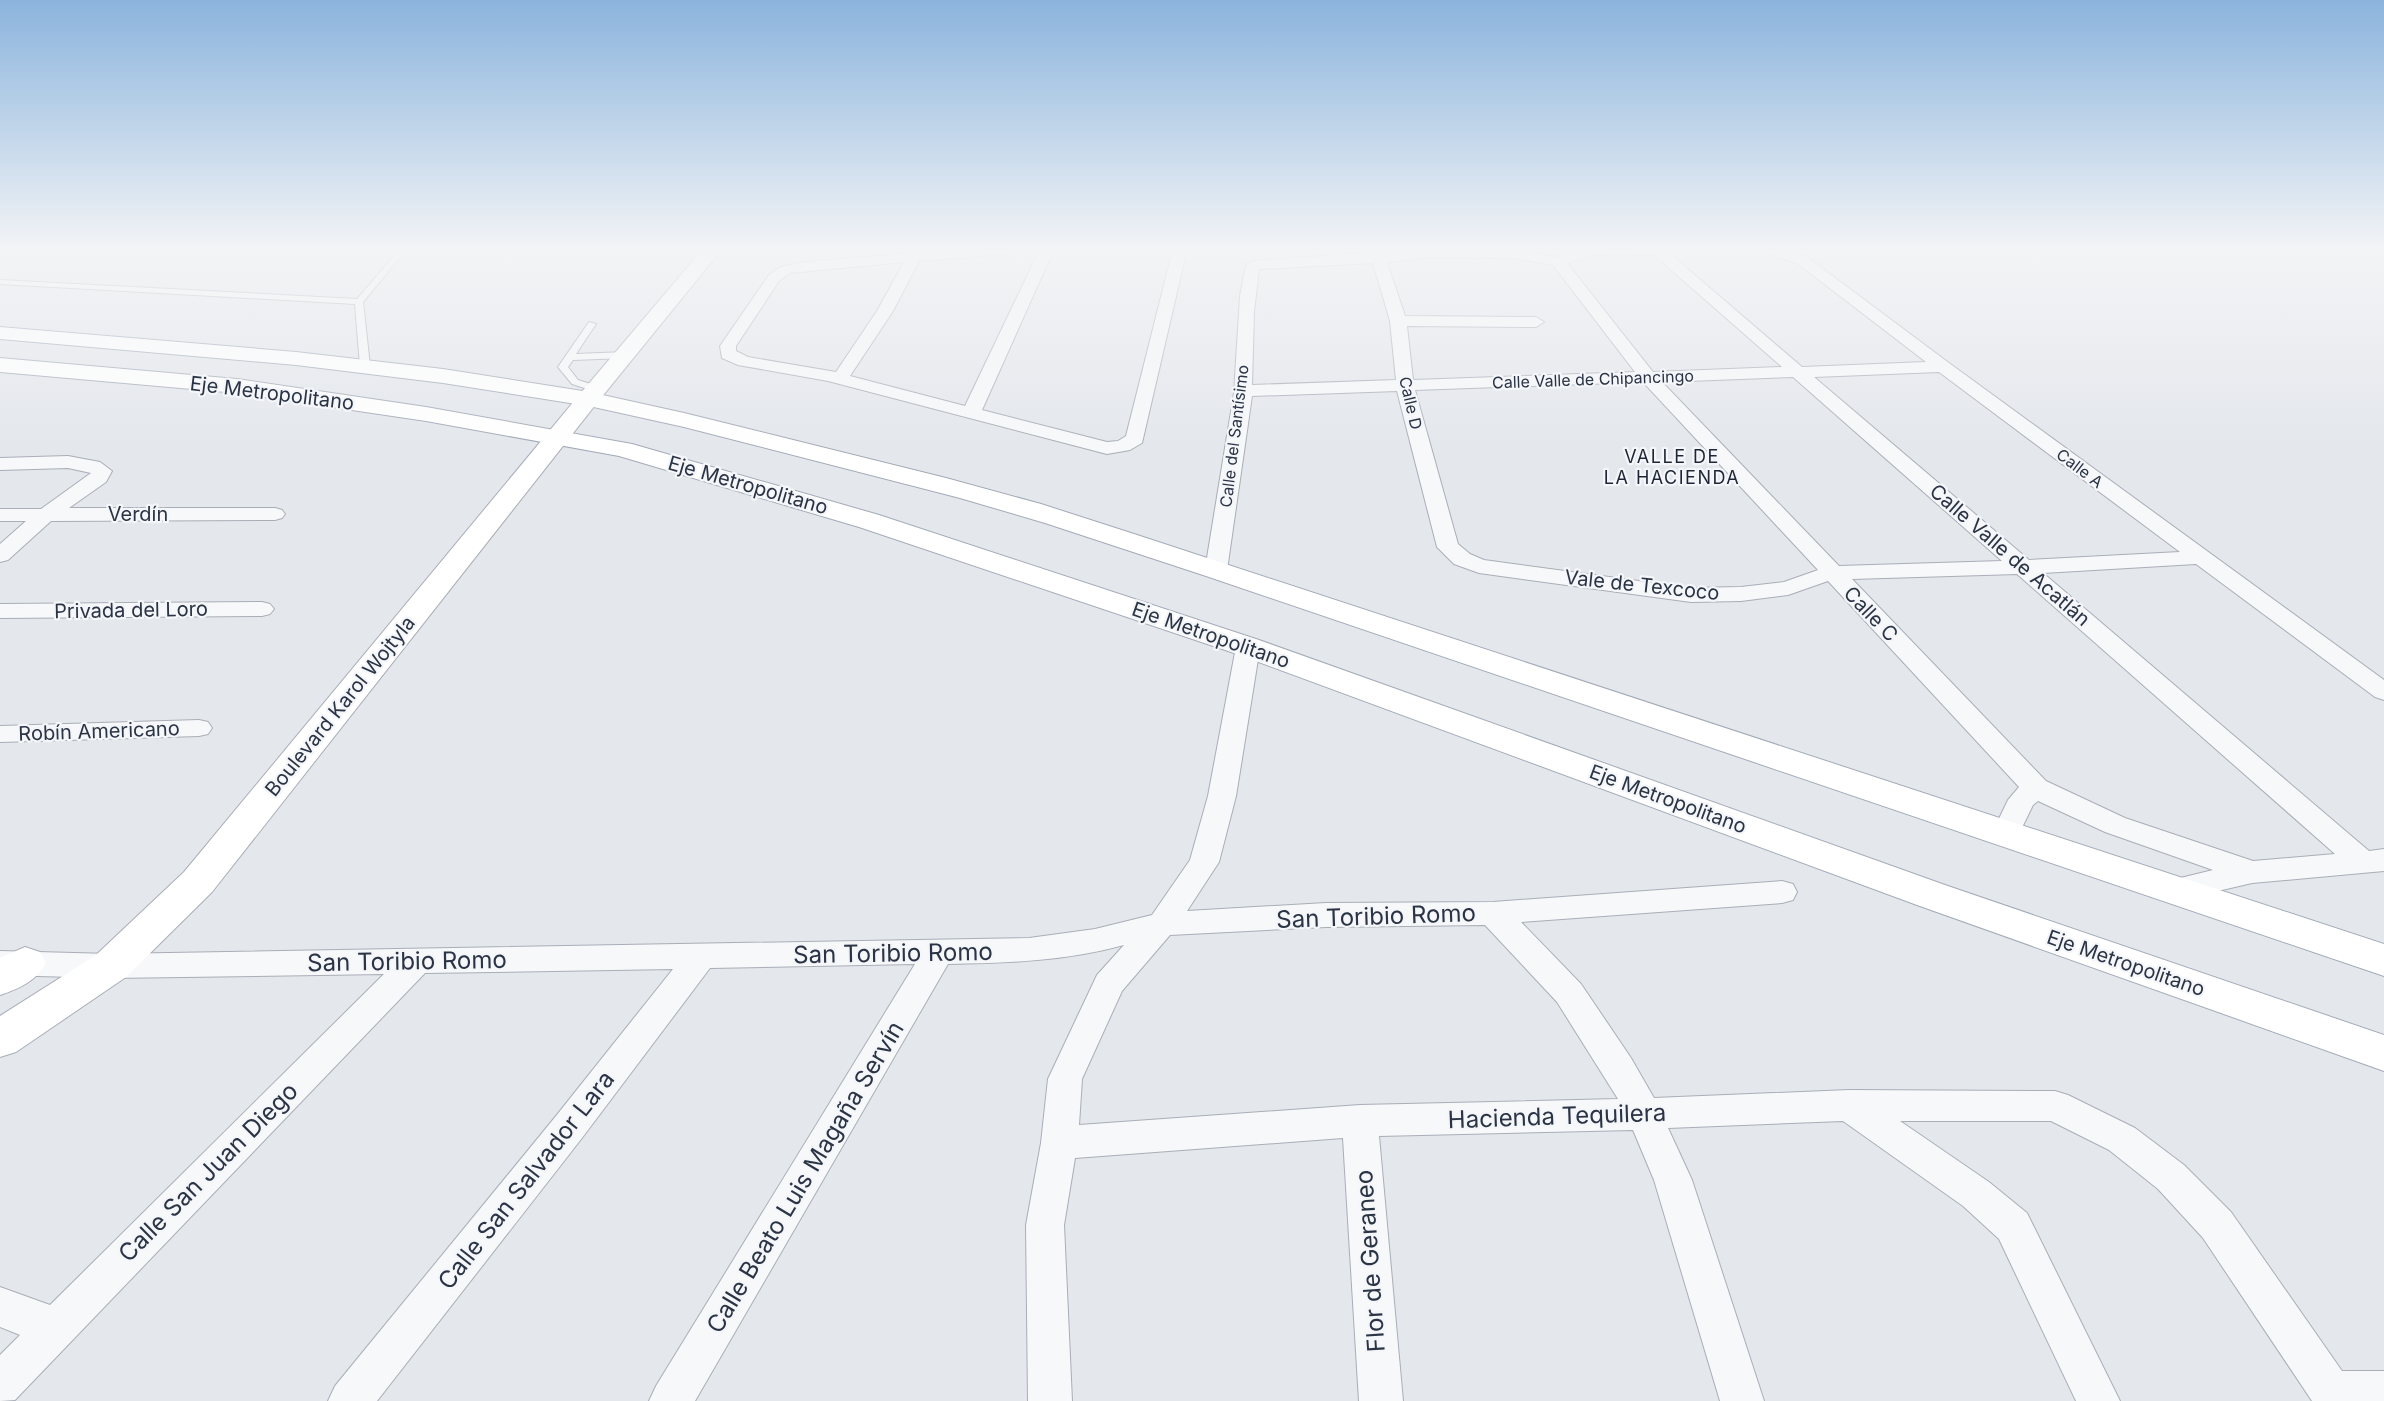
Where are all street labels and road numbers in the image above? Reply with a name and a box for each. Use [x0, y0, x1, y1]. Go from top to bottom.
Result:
street label: Calle del Santísimo [1215, 364, 1253, 508]
street label: Calle Valle de Chipancingo [1492, 365, 1694, 393]
street label: Eje Metropolitano [189, 371, 355, 415]
street label: Calle D [1395, 375, 1427, 431]
street label: Calle A [2053, 444, 2107, 492]
street label: Eje Metropolitano [665, 451, 831, 519]
street label: Calle Valle de Acatlán [1925, 479, 2095, 631]
street label: Verdín [108, 502, 168, 526]
street label: Vale de Texcoco [1563, 565, 1721, 605]
street label: Calle C [1839, 581, 1903, 647]
street label: Privada del Loro [54, 597, 208, 623]
street label: Eje Metropolitano [1129, 597, 1293, 673]
street label: Boulevard Karol Wojtyla [260, 611, 420, 801]
street label: Robín Americano [18, 716, 180, 746]
street label: Eje Metropolitano [1586, 759, 1750, 839]
street label: San Toribio Romo [1276, 898, 1476, 934]
street label: Eje Metropolitano [2044, 925, 2208, 1001]
street label: San Toribio Romo [793, 937, 993, 969]
street label: San Toribio Romo [307, 945, 507, 977]
street label: Calle Beato Luis Magaña Servín [700, 1016, 910, 1338]
street label: Calle San Salvador Lara [432, 1065, 620, 1295]
street label: Calle San Juan Diego [112, 1076, 304, 1268]
street label: Hacienda Tequilera [1447, 1098, 1667, 1134]
street label: Flor de Geraneo [1349, 1169, 1391, 1353]

